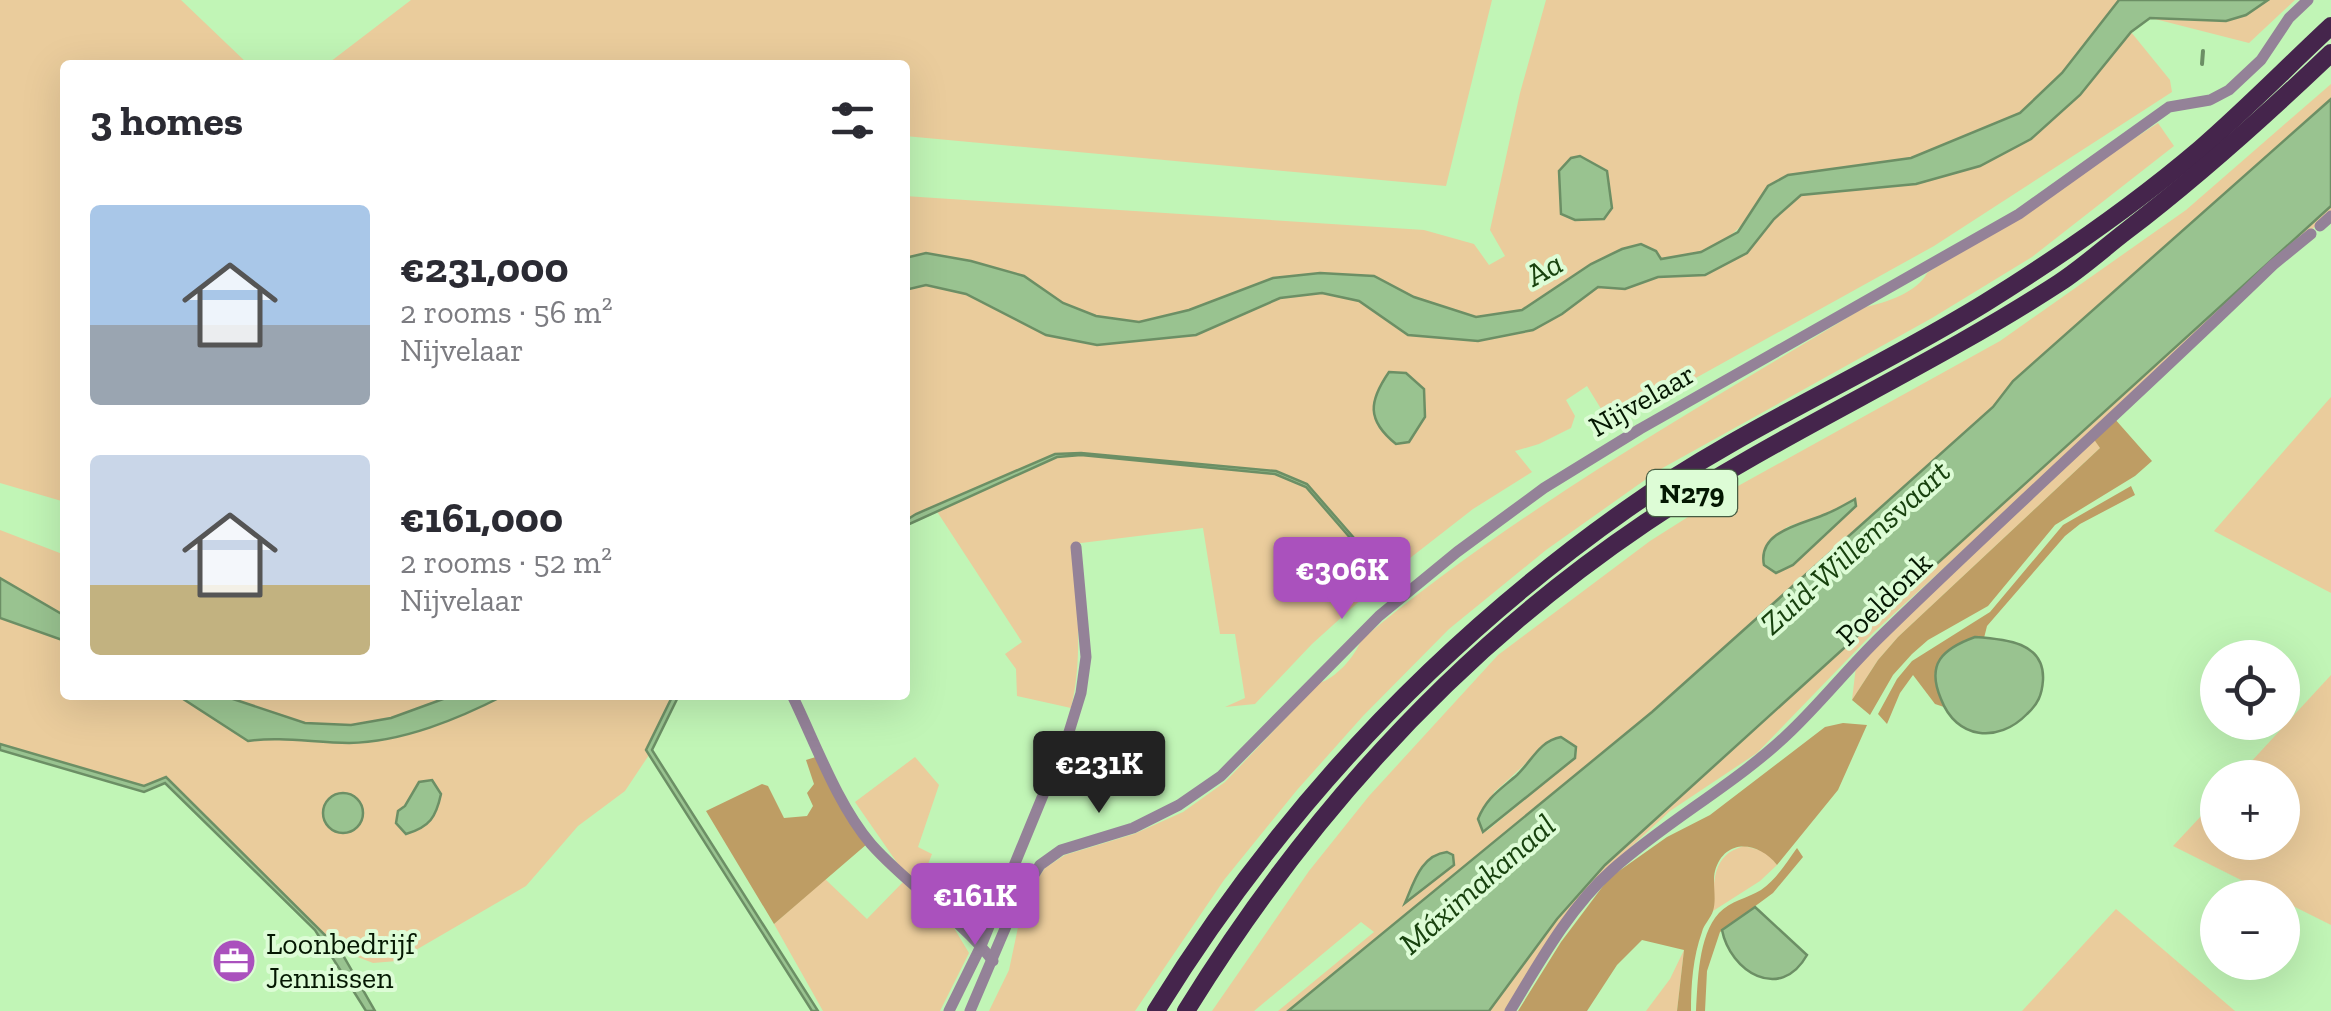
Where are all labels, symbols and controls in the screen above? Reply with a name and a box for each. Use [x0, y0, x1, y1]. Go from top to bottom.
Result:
icon: filters [825, 93, 880, 148]
text: 3 homes [90, 95, 243, 146]
text: €231,000 [400, 242, 569, 293]
water label: Aa [1518, 244, 1569, 295]
icon: home [170, 245, 290, 365]
text: 2 rooms · 56 m² [400, 293, 613, 331]
text: Nijvelaar [400, 331, 524, 369]
street label: Nijvelaar [1583, 355, 1701, 445]
water label: Zuid-Willemsvaart [1752, 452, 1958, 642]
road number: N279 [1647, 470, 1737, 516]
text: €161,000 [400, 492, 563, 543]
icon: home [170, 495, 290, 615]
pin: €306K [1272, 537, 1412, 622]
text: 2 rooms · 52 m² [400, 543, 612, 581]
street label: Poeldonk [1829, 545, 1939, 653]
text: €306K [1295, 550, 1389, 588]
text: Nijvelaar [400, 581, 524, 619]
map controls [2200, 640, 2300, 980]
button: locate [2200, 640, 2300, 740]
pin: €231K [1029, 731, 1169, 816]
text: €231K [1055, 744, 1143, 782]
button: + [2200, 760, 2300, 860]
water label: Máximakanaal [1391, 806, 1563, 962]
pin: €161K [905, 863, 1045, 948]
text: €161K [933, 876, 1017, 914]
button: − [2200, 880, 2300, 980]
place label: Loonbedrijf Jennissen [266, 926, 417, 996]
office icon: Loonbedrijf Jennissen [211, 938, 257, 984]

